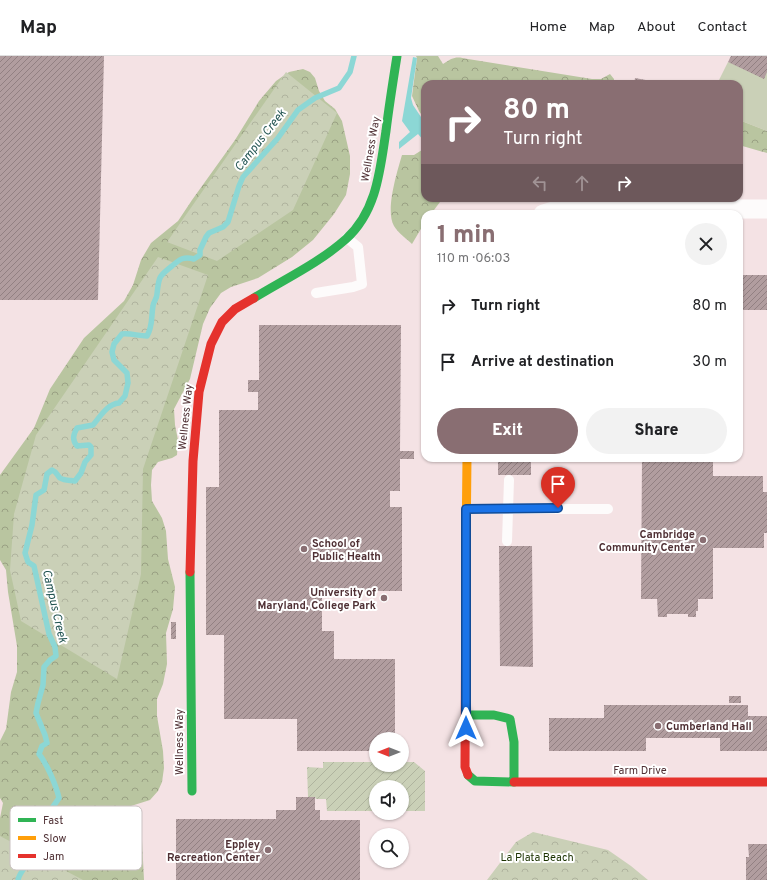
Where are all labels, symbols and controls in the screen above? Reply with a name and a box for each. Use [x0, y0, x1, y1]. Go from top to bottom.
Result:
text: Map [20, 16, 57, 40]
text: Home [530, 19, 567, 36]
text: Map [589, 19, 615, 36]
text: About [637, 19, 676, 36]
text: Contact [698, 19, 747, 36]
text: 80 m [503, 93, 570, 129]
icon: right [437, 96, 489, 148]
water label: Campus Creek [231, 105, 291, 175]
street label: Wellness Way [358, 115, 384, 183]
text: Turn right [503, 128, 583, 151]
icon: left [529, 172, 551, 194]
icon: ahead [571, 172, 593, 194]
icon: right [613, 172, 635, 194]
text: 1 min [437, 221, 496, 251]
button: close [685, 223, 727, 265]
text: 110 m · 06:03 [437, 251, 510, 267]
icon: right [437, 295, 459, 317]
text: Turn right [471, 297, 540, 316]
text: 80 m [692, 297, 727, 316]
icon: arrive [437, 351, 459, 373]
text: Arrive at destination [471, 353, 614, 372]
text: 30 m [692, 353, 727, 372]
street label: Wellness Way [176, 383, 196, 451]
button: Exit [437, 408, 578, 454]
button: Share [586, 408, 727, 454]
pin [541, 467, 575, 508]
icon: arrive [547, 473, 569, 495]
place label: Cambridge Community Center [599, 528, 695, 555]
marker: Cambridge Community Center [698, 535, 708, 545]
place label: School of Public Health [312, 537, 381, 564]
marker: School of Public Health [299, 544, 309, 554]
water label: Campus Creek [38, 568, 70, 645]
place label: University of Maryland, College Park [257, 586, 376, 613]
marker: University of Maryland, College Park [379, 593, 389, 603]
position arrow [445, 707, 487, 749]
street label: Wellness Way [173, 709, 187, 775]
place label: Cumberland Hall [666, 720, 752, 734]
marker: Cumberland Hall [653, 721, 663, 731]
north arrow [369, 732, 409, 772]
map controls [369, 732, 409, 868]
street label: Farm Drive [613, 764, 667, 778]
button: sound [369, 780, 409, 820]
legend [10, 806, 142, 870]
text: Fast [43, 814, 63, 828]
button: search [369, 828, 409, 868]
text: Slow [43, 832, 66, 846]
place label: Eppley Recreation Center [167, 838, 260, 865]
marker: Eppley Recreation Center [263, 845, 273, 855]
text: Jam [43, 850, 64, 864]
park label: La Plata Beach [500, 851, 574, 865]

